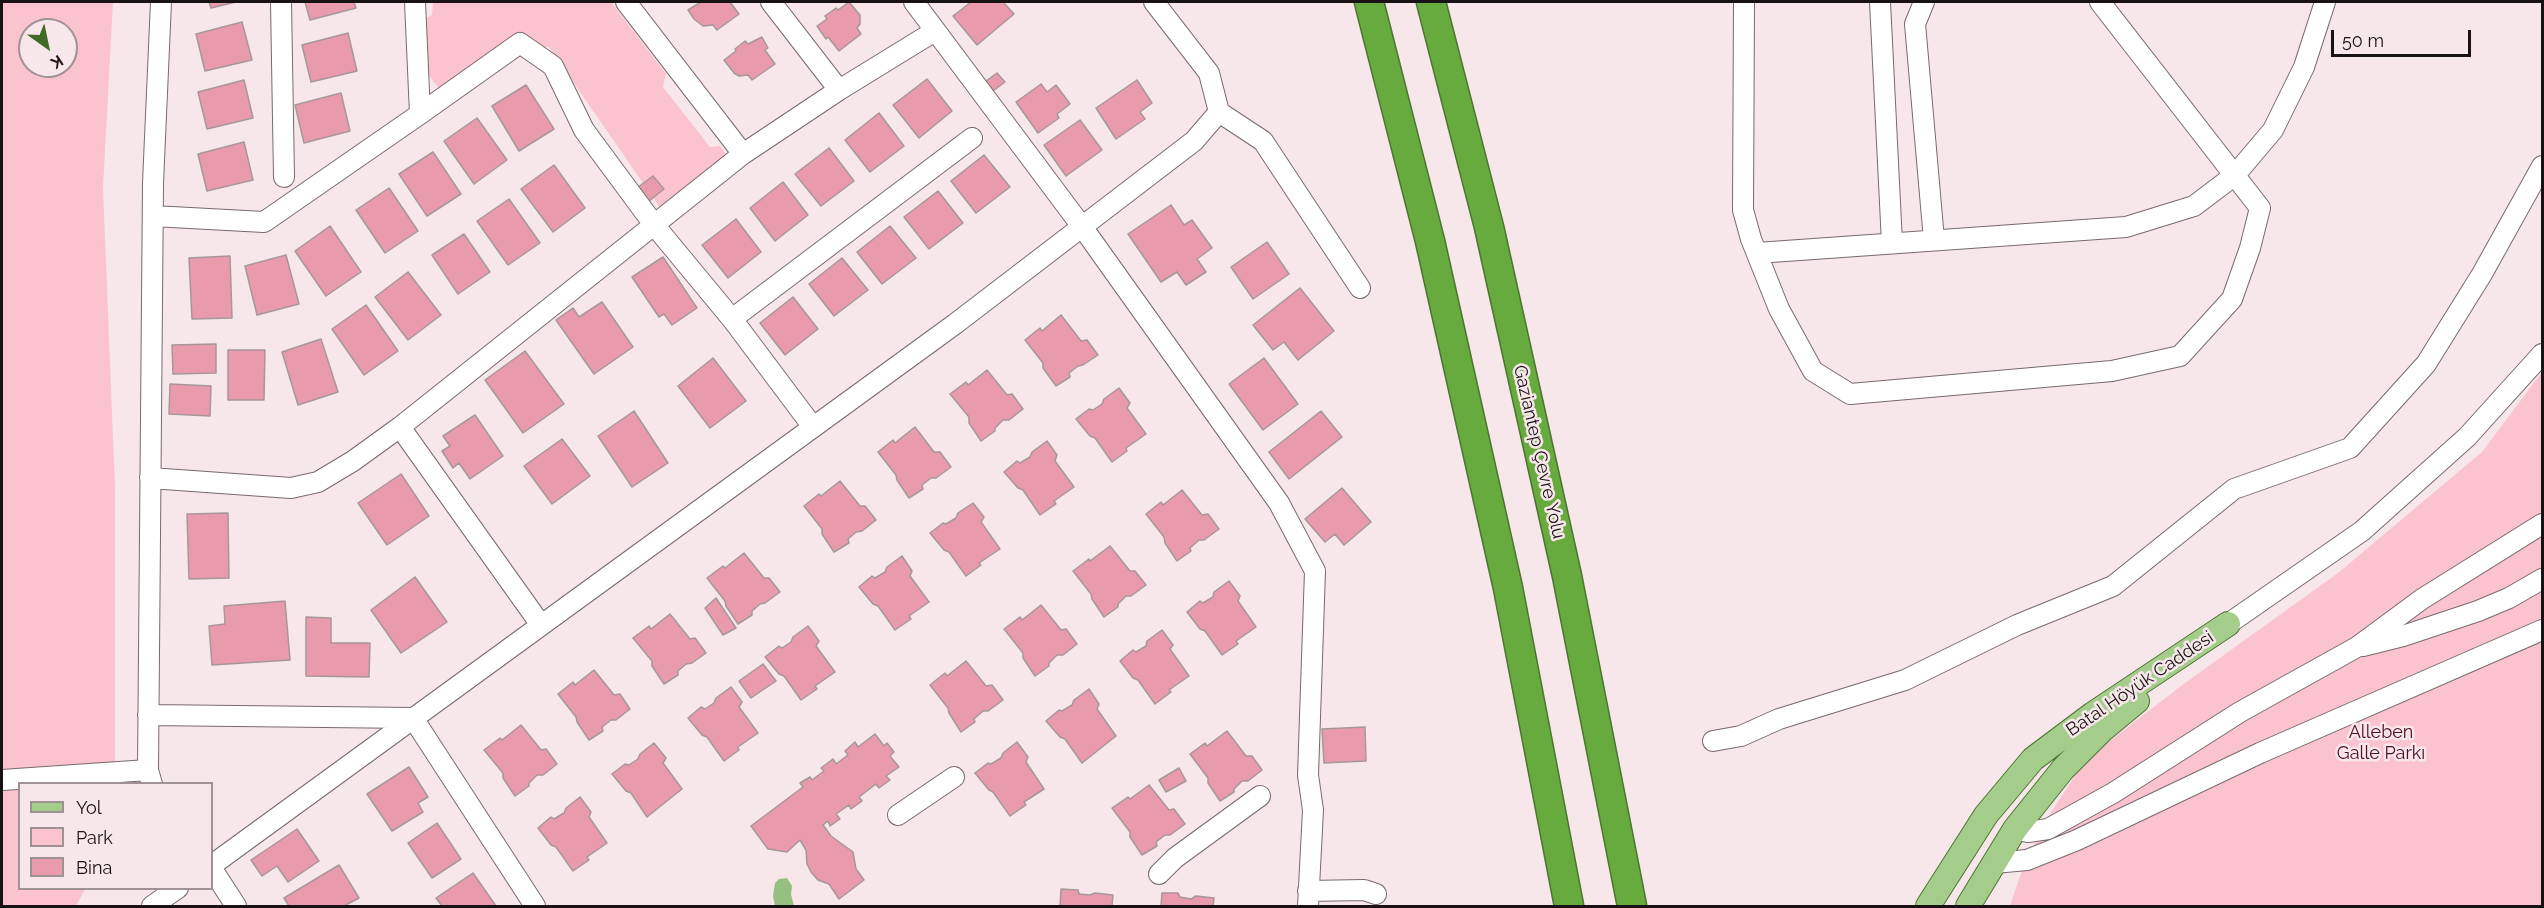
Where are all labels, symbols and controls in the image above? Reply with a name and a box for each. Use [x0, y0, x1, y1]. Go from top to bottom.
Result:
north arrow [18, 18, 78, 78]
scale bar [2334, 18, 2474, 56]
text: 50 m [2342, 30, 2384, 51]
text: K [47, 51, 67, 73]
street label: Gaziantep Çevre Yolu [1508, 363, 1570, 541]
street label: Batal Höyük Caddesi [2062, 627, 2218, 741]
park label: Alleben Galle Parkı [2337, 722, 2425, 764]
legend [18, 782, 213, 890]
text: Yol [76, 797, 102, 818]
text: Park [76, 827, 113, 848]
text: Bina [76, 857, 112, 878]

